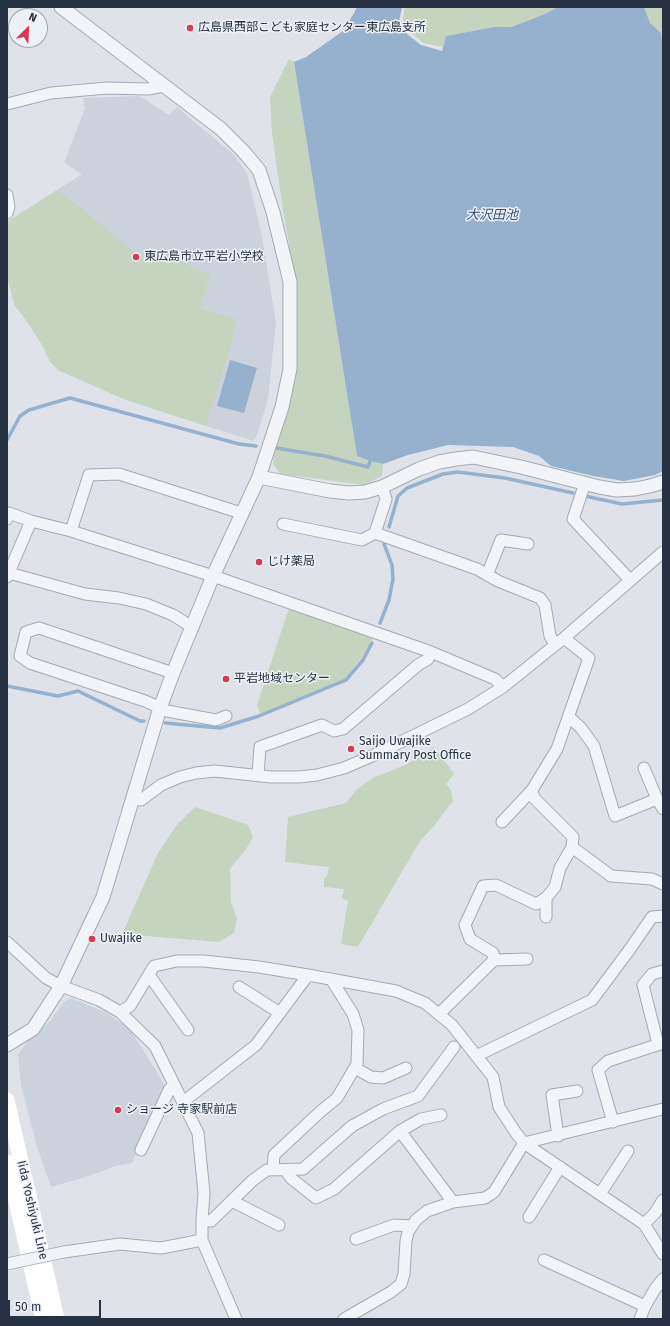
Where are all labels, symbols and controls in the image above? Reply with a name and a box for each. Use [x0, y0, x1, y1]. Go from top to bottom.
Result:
north arrow [8, 8, 48, 48]
text: N [27, 10, 39, 25]
place label: 広島県西部こども家庭センター東広島支所 [198, 21, 426, 35]
marker: 広島県西部こども家庭センター東広島支所 [185, 23, 195, 33]
water label: 大沢田池 [466, 207, 518, 223]
place label: 東広島市立平岩小学校 [144, 250, 264, 264]
marker: 東広島市立平岩小学校 [131, 252, 141, 262]
place label: じけ薬局 [267, 555, 315, 569]
marker: じけ薬局 [254, 557, 264, 567]
place label: 平岩地域センター [234, 672, 330, 686]
marker: 平岩地域センター [221, 674, 231, 684]
place label: Saijo Uwajike Summary Post Office [359, 735, 471, 763]
marker: Saijo Uwajike Summary Post Office [346, 744, 356, 754]
place label: Uwajike [100, 932, 142, 946]
marker: Uwajike [87, 934, 97, 944]
place label: ショージ 寺家駅前店 [126, 1103, 237, 1117]
marker: ショージ 寺家駅前店 [113, 1105, 123, 1115]
street label: Iida Yoshiyuki Line [14, 1159, 50, 1261]
scale bar [10, 1292, 103, 1318]
text: 50 m [15, 1300, 41, 1314]

